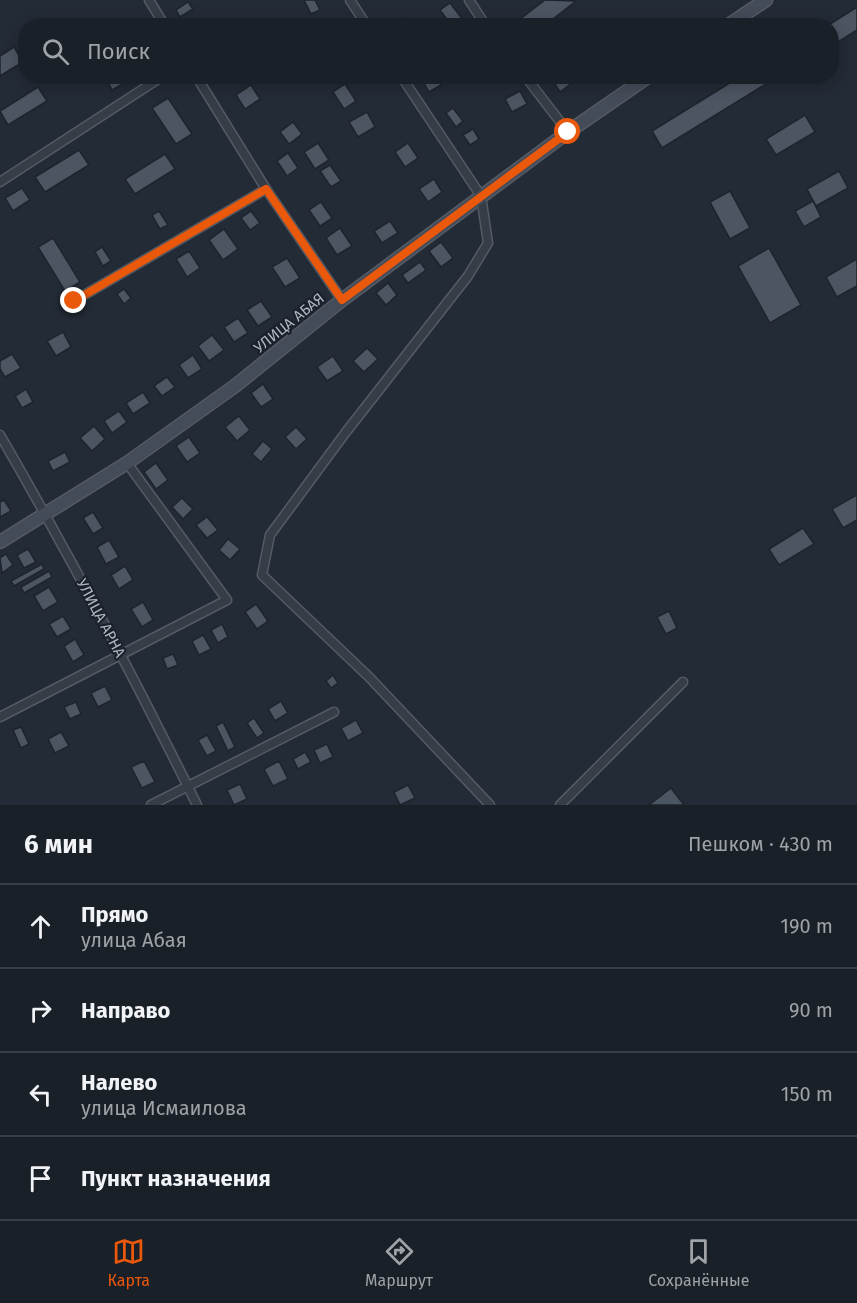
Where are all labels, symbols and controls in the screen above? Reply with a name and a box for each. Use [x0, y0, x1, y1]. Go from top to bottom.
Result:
search box [18, 18, 839, 84]
icon: search [39, 35, 72, 68]
text: Поиск [87, 38, 150, 65]
route start [554, 118, 580, 144]
route end [60, 287, 86, 313]
street label: УЛИЦА АБАЯ [250, 289, 328, 357]
street label: УЛИЦА АРНА [73, 576, 129, 661]
text: 6 мин [24, 829, 93, 860]
text: Пешком · 430 m [688, 832, 833, 856]
text: Прямо [81, 901, 148, 928]
icon: ahead [24, 910, 57, 943]
text: 190 m [780, 914, 833, 938]
text: улица Абая [81, 928, 187, 952]
icon: right [24, 994, 57, 1027]
text: Направо [81, 997, 170, 1024]
text: 90 m [789, 998, 833, 1022]
text: Налево [81, 1069, 157, 1096]
icon: left [24, 1078, 57, 1111]
text: 150 m [781, 1082, 833, 1106]
text: улица Исмаилова [81, 1096, 247, 1120]
icon: arrive [24, 1162, 57, 1195]
text: Пункт назначения [81, 1165, 271, 1192]
tab: Карта [108, 1235, 150, 1290]
tab: Маршрут [365, 1235, 433, 1290]
tab: Сохранённые [648, 1235, 749, 1290]

